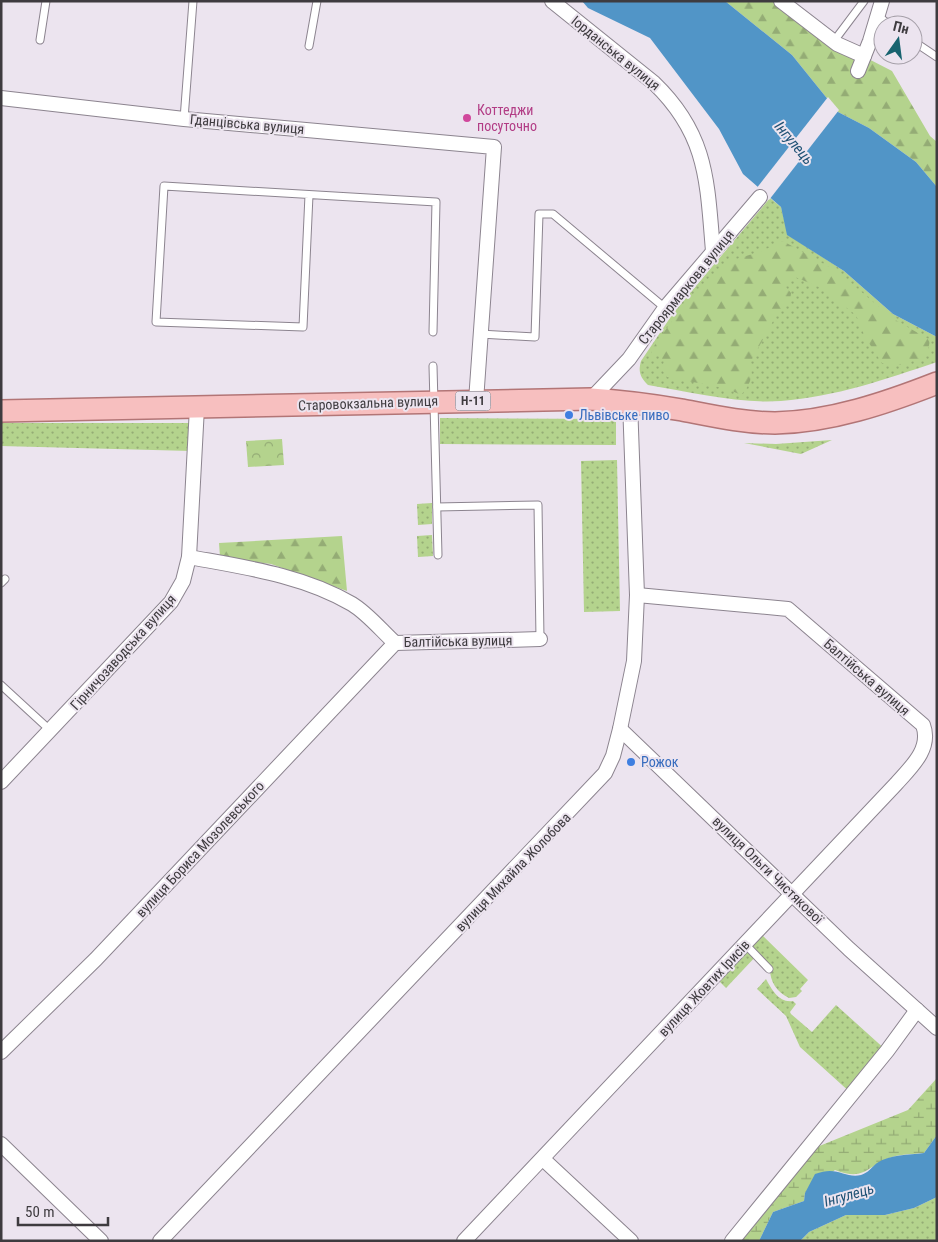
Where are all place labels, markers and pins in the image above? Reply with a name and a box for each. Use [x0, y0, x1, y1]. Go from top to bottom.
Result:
place label: Коттеджи посуточно [477, 102, 537, 134]
marker: Коттеджи посуточно [461, 112, 473, 124]
place label: Львівське пиво [579, 407, 670, 423]
marker: Львівське пиво [563, 409, 575, 421]
place label: Рожок [641, 754, 679, 770]
marker: Рожок [625, 756, 637, 768]

